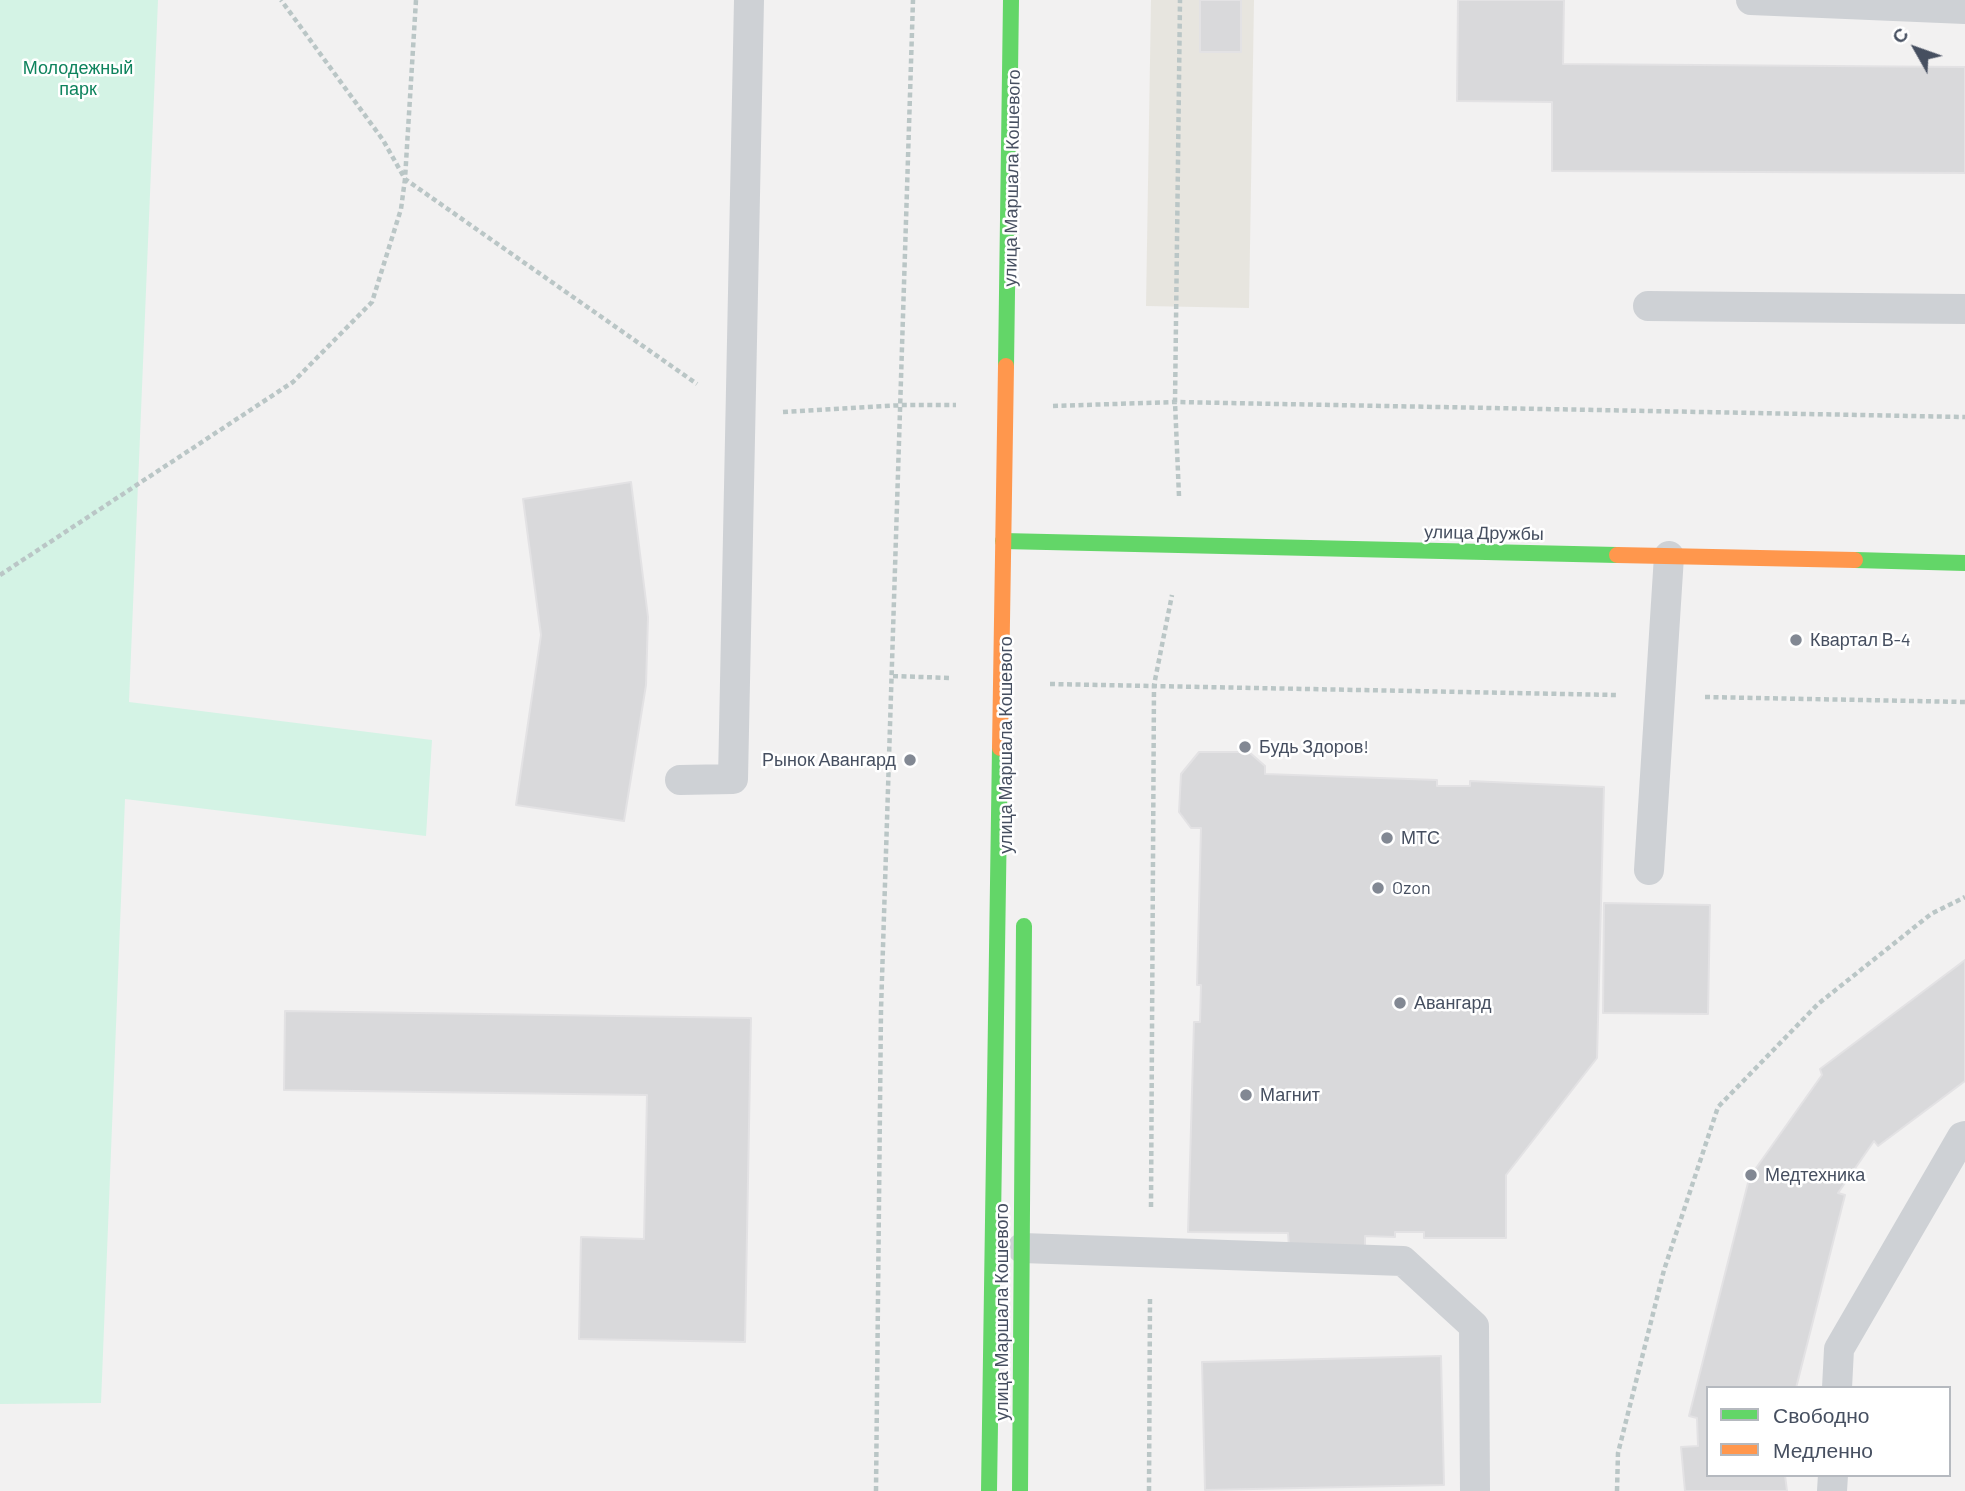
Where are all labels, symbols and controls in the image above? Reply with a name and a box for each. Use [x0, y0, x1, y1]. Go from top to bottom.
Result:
north arrow [1881, 14, 1951, 84]
text: С [1886, 23, 1913, 48]
park label: Молодежный парк [23, 57, 133, 100]
street label: улица Маршала Кошевого [999, 69, 1025, 287]
street label: улица Дружбы [1424, 521, 1544, 545]
place label: Квартал В-4 [1810, 629, 1911, 651]
marker: Квартал В-4 [1788, 632, 1804, 648]
street label: улица Маршала Кошевого [995, 636, 1017, 854]
place label: Будь Здоров! [1259, 736, 1369, 758]
marker: Будь Здоров! [1237, 739, 1253, 755]
place label: Рынок Авангард [762, 749, 896, 771]
marker: Рынок Авангард [902, 752, 918, 768]
place label: МТС [1401, 827, 1440, 849]
marker: МТС [1379, 830, 1395, 846]
place label: Ozon [1392, 877, 1431, 899]
marker: Ozon [1370, 880, 1386, 896]
place label: Авангард [1414, 992, 1492, 1014]
marker: Авангард [1392, 995, 1408, 1011]
place label: Магнит [1260, 1084, 1320, 1106]
marker: Магнит [1238, 1087, 1254, 1103]
place label: Медтехника [1765, 1164, 1865, 1186]
marker: Медтехника [1743, 1167, 1759, 1183]
street label: улица Маршала Кошевого [991, 1203, 1013, 1421]
legend [1706, 1386, 1951, 1477]
text: Свободно [1773, 1402, 1870, 1427]
text: Медленно [1773, 1437, 1873, 1462]

